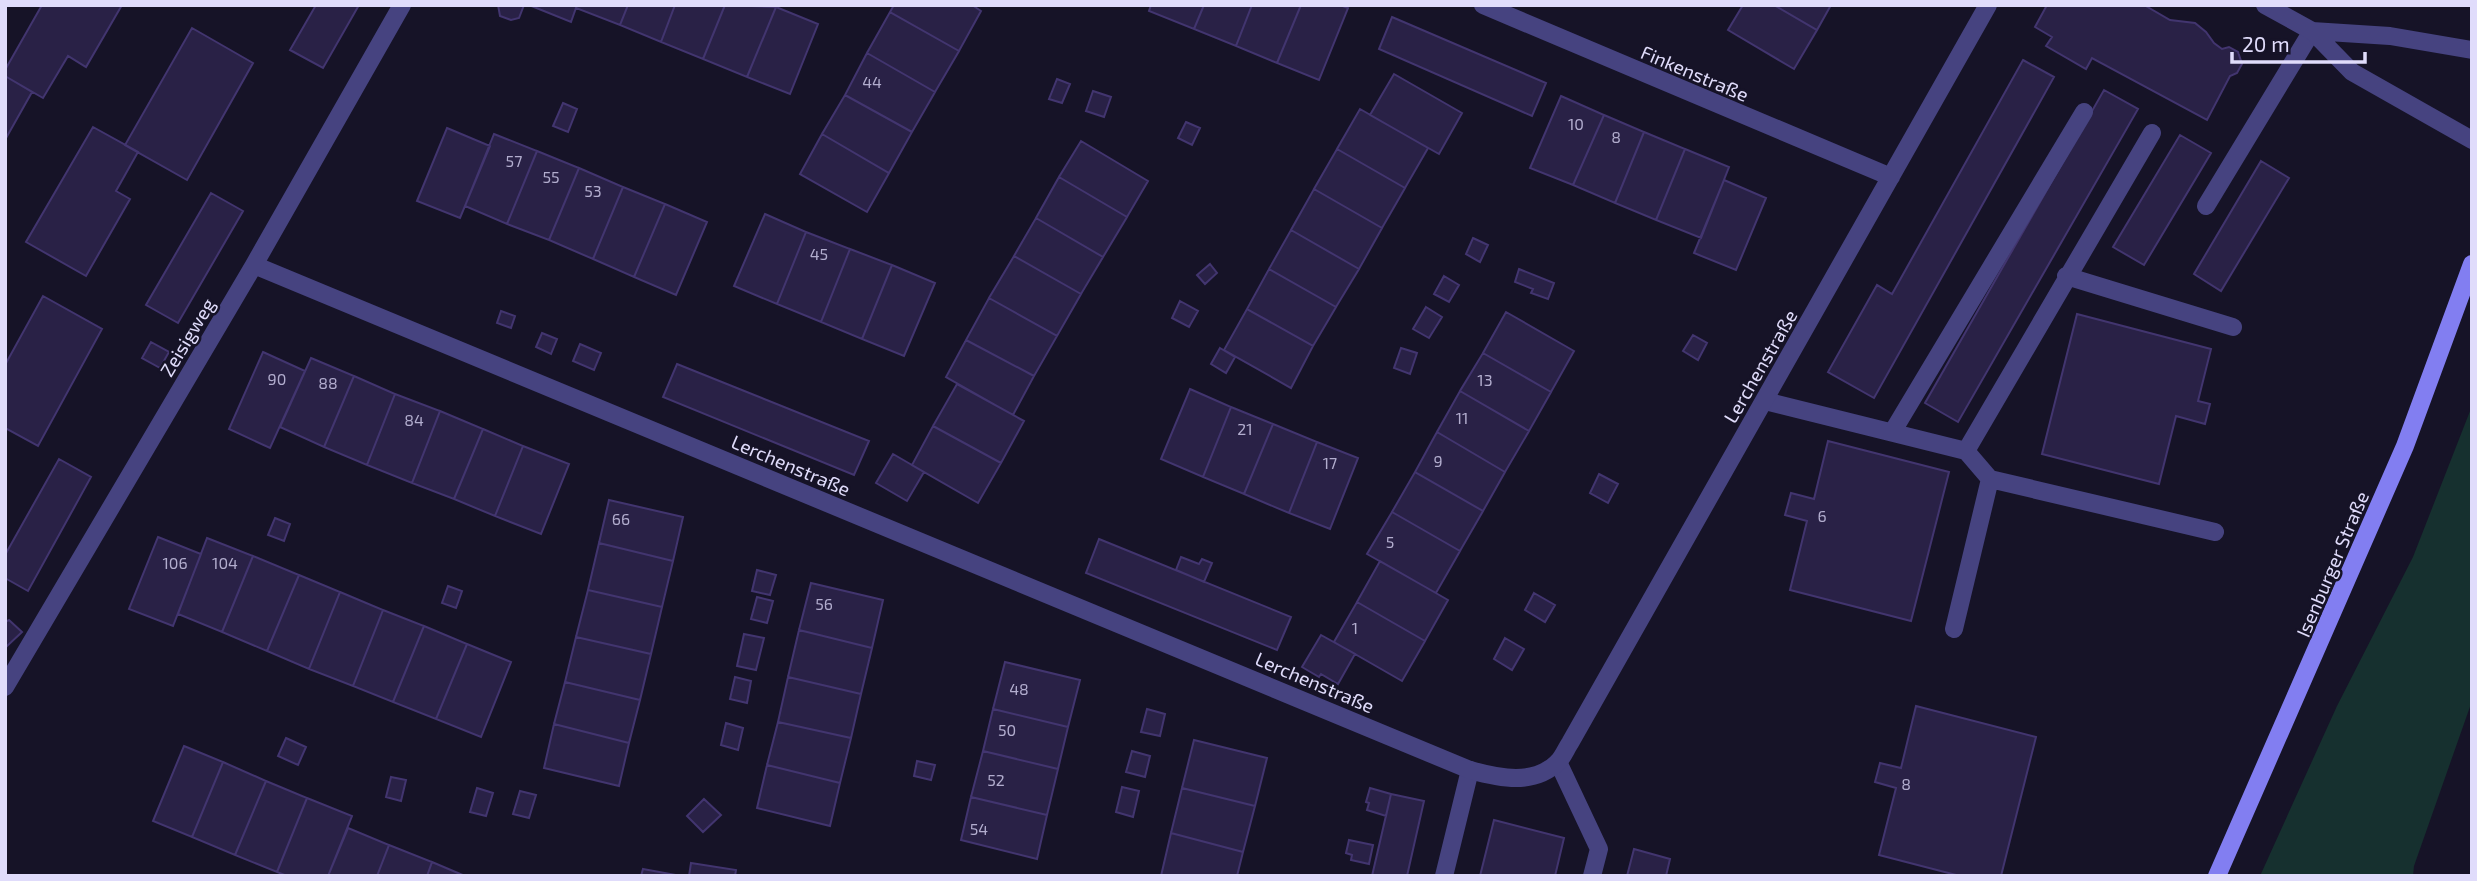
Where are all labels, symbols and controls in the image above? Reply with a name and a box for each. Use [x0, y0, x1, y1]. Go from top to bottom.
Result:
scale bar [2232, 21, 2365, 65]
text: 20 m [2242, 31, 2290, 56]
street label: Finkenstraße [1638, 40, 1752, 106]
house number: 44 [862, 72, 882, 91]
house number: 10 [1568, 114, 1584, 133]
house number: 8 [1611, 127, 1621, 146]
house number: 57 [506, 151, 522, 170]
house number: 55 [542, 167, 560, 186]
house number: 53 [584, 181, 602, 200]
house number: 45 [810, 244, 828, 263]
street label: Zeisigweg [155, 293, 219, 380]
street label: Lerchenstraße [1718, 305, 1802, 427]
house number: 90 [268, 369, 286, 388]
house number: 13 [1477, 370, 1493, 389]
house number: 88 [318, 373, 338, 392]
house number: 11 [1456, 408, 1468, 427]
house number: 84 [404, 410, 424, 429]
house number: 21 [1237, 419, 1253, 438]
street label: Lerchenstraße [728, 430, 854, 500]
house number: 9 [1433, 451, 1443, 470]
house number: 17 [1323, 453, 1337, 472]
street label: Isenburger Straße [2291, 488, 2373, 640]
house number: 6 [1817, 506, 1827, 525]
house number: 66 [612, 509, 630, 528]
house number: 5 [1386, 532, 1394, 551]
house number: 106 [162, 553, 188, 572]
house number: 104 [212, 553, 238, 572]
house number: 56 [815, 594, 833, 613]
house number: 1 [1352, 618, 1358, 637]
street label: Lerchenstraße [1252, 647, 1378, 717]
house number: 48 [1009, 679, 1029, 698]
house number: 50 [998, 720, 1016, 739]
house number: 52 [987, 770, 1005, 789]
house number: 8 [1901, 774, 1911, 793]
house number: 54 [970, 819, 988, 838]

